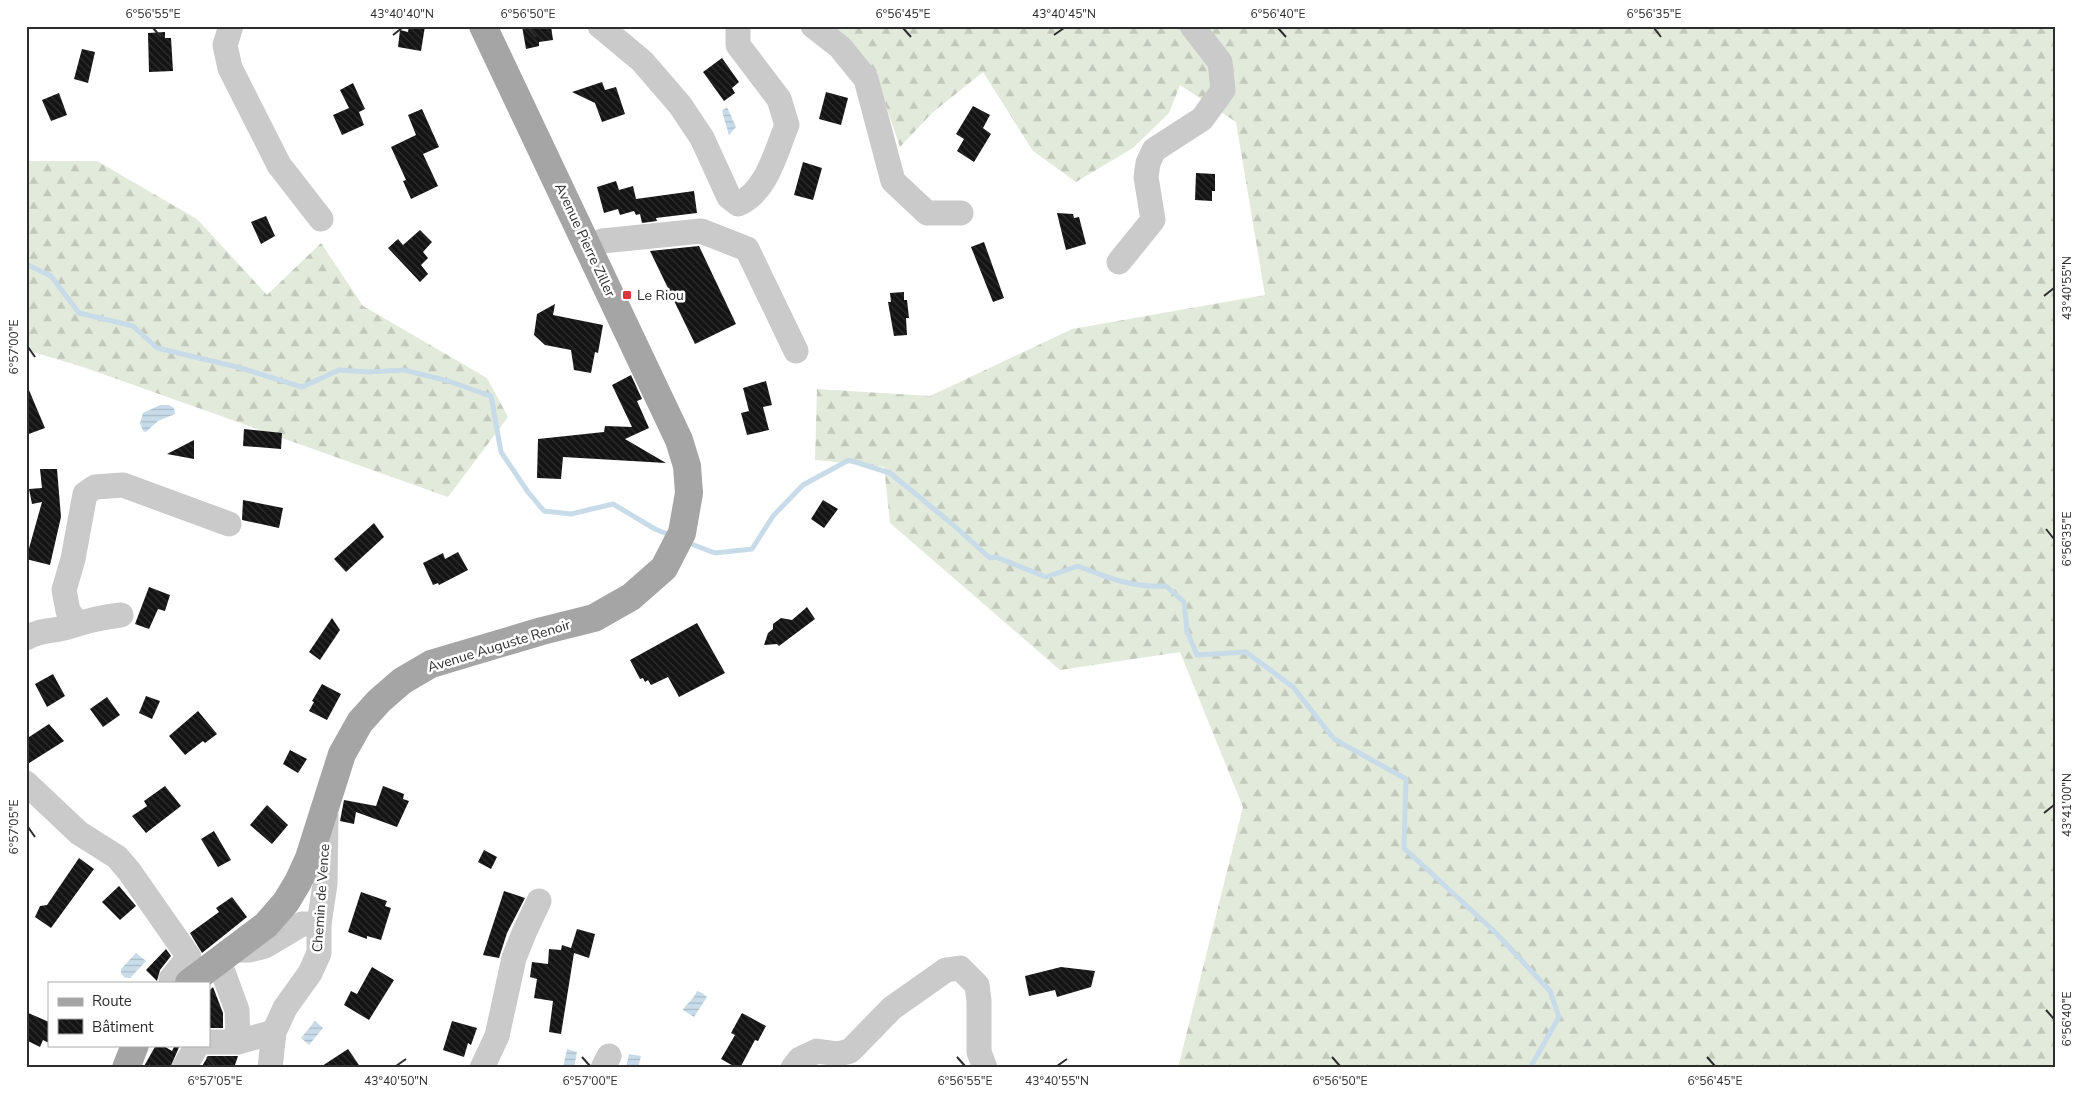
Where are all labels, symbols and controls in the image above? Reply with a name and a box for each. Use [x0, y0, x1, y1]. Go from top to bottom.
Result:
text: 6°56'55"E [126, 6, 180, 22]
text: 43°40'40"N [370, 6, 434, 22]
text: 6°56'50"E [501, 6, 555, 22]
text: 6°56'45"E [876, 6, 930, 22]
text: 43°40'45"N [1032, 6, 1096, 22]
text: 6°56'40"E [1251, 6, 1305, 22]
text: 6°56'35"E [1627, 6, 1681, 22]
street label: Avenue Pierre Ziller [550, 180, 620, 300]
text: 43°40'55"N [2059, 256, 2075, 320]
place label: Le Riou [637, 286, 684, 305]
marker: Le Riou [621, 289, 633, 301]
text: 6°57'00"E [6, 320, 22, 374]
text: 6°56'35"E [2059, 512, 2075, 566]
street label: Avenue Auguste Renoir [425, 615, 573, 677]
text: 43°41'00"N [2059, 773, 2075, 837]
text: 6°57'05"E [6, 800, 22, 854]
street label: Chemin de Vence [308, 843, 334, 953]
legend [48, 982, 210, 1046]
text: Route [92, 991, 132, 1011]
text: 6°56'40"E [2059, 992, 2075, 1046]
text: Bâtiment [92, 1017, 154, 1037]
text: 6°57'05"E [188, 1073, 242, 1089]
text: 43°40'50"N [364, 1073, 428, 1089]
text: 6°57'00"E [563, 1073, 617, 1089]
text: 6°56'55"E [938, 1073, 992, 1089]
text: 43°40'55"N [1025, 1073, 1089, 1089]
text: 6°56'50"E [1313, 1073, 1367, 1089]
text: 6°56'45"E [1688, 1073, 1742, 1089]

